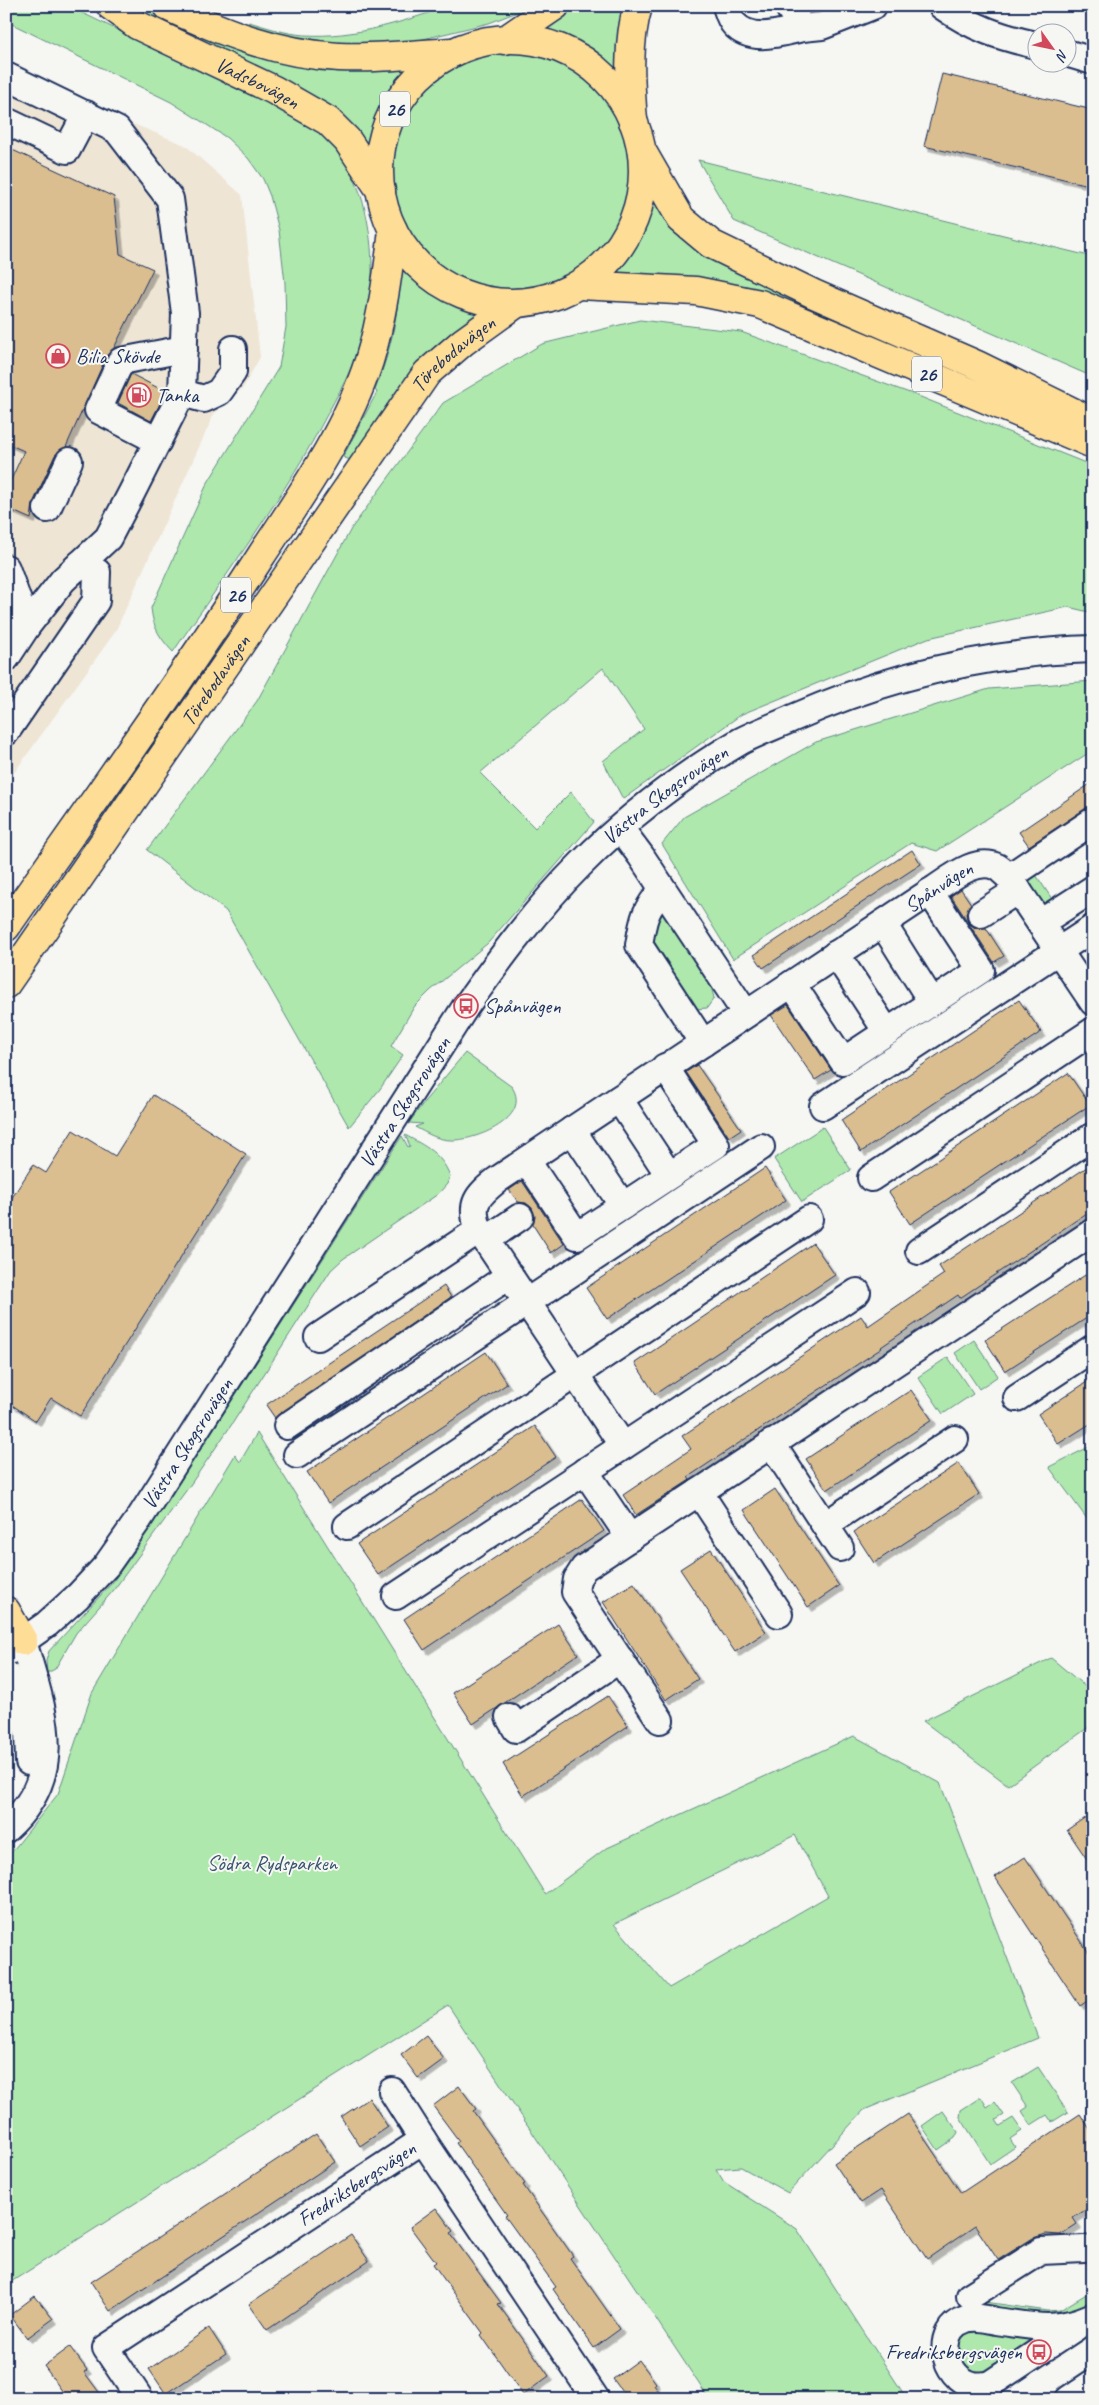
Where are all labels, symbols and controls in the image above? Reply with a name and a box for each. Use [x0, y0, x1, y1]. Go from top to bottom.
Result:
north arrow [1026, 22, 1076, 72]
text: N [1052, 47, 1072, 65]
street label: Vadsbovägen [212, 51, 305, 115]
road number: 26 [380, 92, 410, 126]
street label: Törebodavägen [405, 310, 501, 397]
shop icon: Bilia Skövde [45, 343, 71, 369]
place label: Bilia Skövde [76, 343, 162, 369]
road number: 26 [912, 356, 942, 392]
fuel station icon: Tanka [126, 382, 152, 408]
place label: Tanka [156, 382, 200, 408]
road number: 26 [221, 578, 251, 612]
street label: Törebodavägen [175, 629, 256, 731]
street label: Västra Skogsrovägen [597, 739, 733, 850]
street label: Spånvägen [899, 855, 977, 918]
bus stop icon: Spånvägen [453, 993, 479, 1019]
place label: Spånvägen [484, 993, 561, 1019]
street label: Västra Skogsrovägen [353, 1031, 457, 1172]
street label: Västra Skogsrovägen [136, 1373, 239, 1514]
park label: Södra Rydsparken [207, 1850, 339, 1876]
street label: Fredriksbergsvägen [292, 2135, 421, 2232]
place label: Fredriksbergsvägen [886, 2339, 1023, 2365]
bus stop icon: Fredriksbergsvägen [1026, 2339, 1052, 2365]

